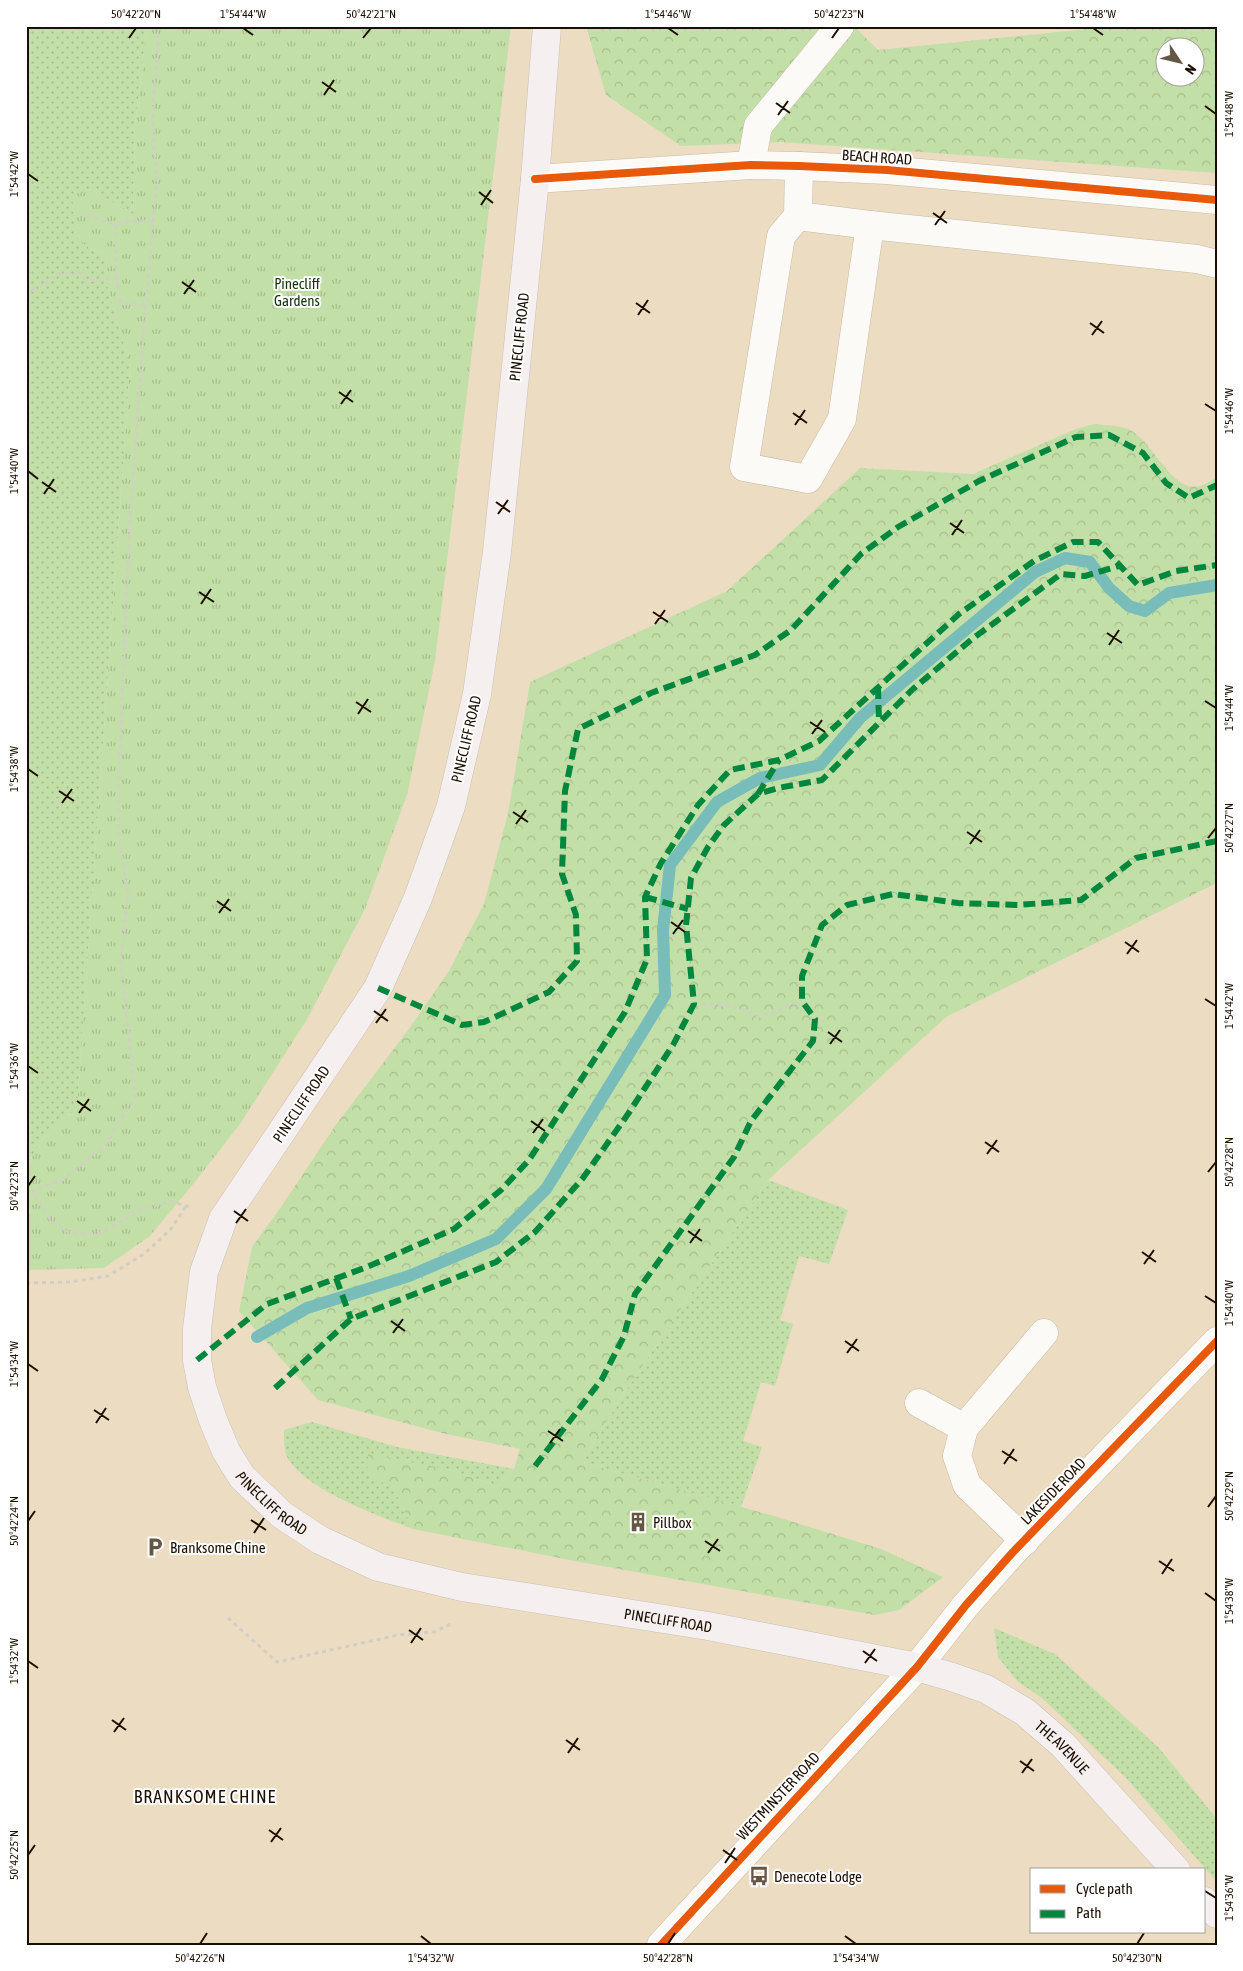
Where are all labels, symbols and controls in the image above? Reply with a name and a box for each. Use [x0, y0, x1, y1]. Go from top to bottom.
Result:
text: 50°42'20"N [111, 7, 161, 21]
text: 1°54'44"W [220, 7, 266, 21]
text: 50°42'21"N [346, 7, 396, 21]
text: 1°54'46"W [645, 7, 691, 21]
text: 50°42'23"N [814, 7, 864, 21]
text: 1°54'48"W [1070, 7, 1116, 21]
north arrow [1156, 38, 1206, 88]
text: N [1182, 61, 1200, 77]
text: 1°54'48"W [1222, 91, 1236, 137]
street label: BEACH ROAD [841, 146, 913, 168]
text: 1°54'42"W [7, 151, 21, 197]
park label: Pinecliff Gardens [274, 275, 320, 309]
street label: PINECLIFF ROAD [506, 292, 532, 382]
text: 1°54'46"W [1222, 388, 1236, 434]
text: 1°54'40"W [7, 448, 21, 494]
text: 1°54'44"W [1222, 685, 1236, 731]
street label: PINECLIFF ROAD [448, 694, 484, 784]
text: 1°54'38"W [7, 746, 21, 792]
text: 50°42'27"N [1222, 803, 1236, 853]
text: 1°54'42"W [1222, 983, 1236, 1029]
text: 1°54'36"W [7, 1043, 21, 1089]
street label: PINECLIFF ROAD [269, 1062, 333, 1146]
text: 50°42'28"N [1222, 1137, 1236, 1187]
text: 50°42'23"N [7, 1161, 21, 1211]
text: 1°54'40"W [1222, 1280, 1236, 1326]
text: 1°54'34"W [7, 1341, 21, 1387]
street label: LAKESIDE ROAD [1017, 1454, 1089, 1528]
street label: PINECLIFF ROAD [232, 1468, 311, 1538]
text: 50°42'29"N [1222, 1471, 1236, 1521]
text: 50°42'24"N [7, 1496, 21, 1546]
building icon: Pillbox [627, 1511, 649, 1533]
place label: Pillbox [653, 1514, 692, 1531]
parking icon: Branksome Chine [144, 1536, 166, 1558]
place label: Branksome Chine [170, 1539, 266, 1556]
text: 1°54'38"W [1222, 1578, 1236, 1624]
street label: PINECLIFF ROAD [623, 1604, 713, 1635]
text: 1°54'32"W [7, 1638, 21, 1684]
street label: THE AVENUE [1032, 1716, 1093, 1777]
street label: WESTMINSTER ROAD [733, 1749, 823, 1843]
district label: BRANKSOME CHINE [134, 1786, 276, 1807]
text: 50°42'25"N [7, 1830, 21, 1880]
bus stop icon: Denecote Lodge [748, 1865, 770, 1887]
place label: Denecote Lodge [774, 1868, 862, 1885]
legend [1030, 1868, 1206, 1934]
text: 1°54'36"W [1222, 1875, 1236, 1921]
text: Cycle path [1076, 1880, 1133, 1897]
text: Path [1076, 1904, 1102, 1921]
text: 50°42'26"N [175, 1951, 225, 1965]
text: 1°54'32"W [408, 1951, 454, 1965]
text: 50°42'28"N [643, 1951, 693, 1965]
text: 1°54'34"W [833, 1951, 879, 1965]
text: 50°42'30"N [1112, 1951, 1162, 1965]

